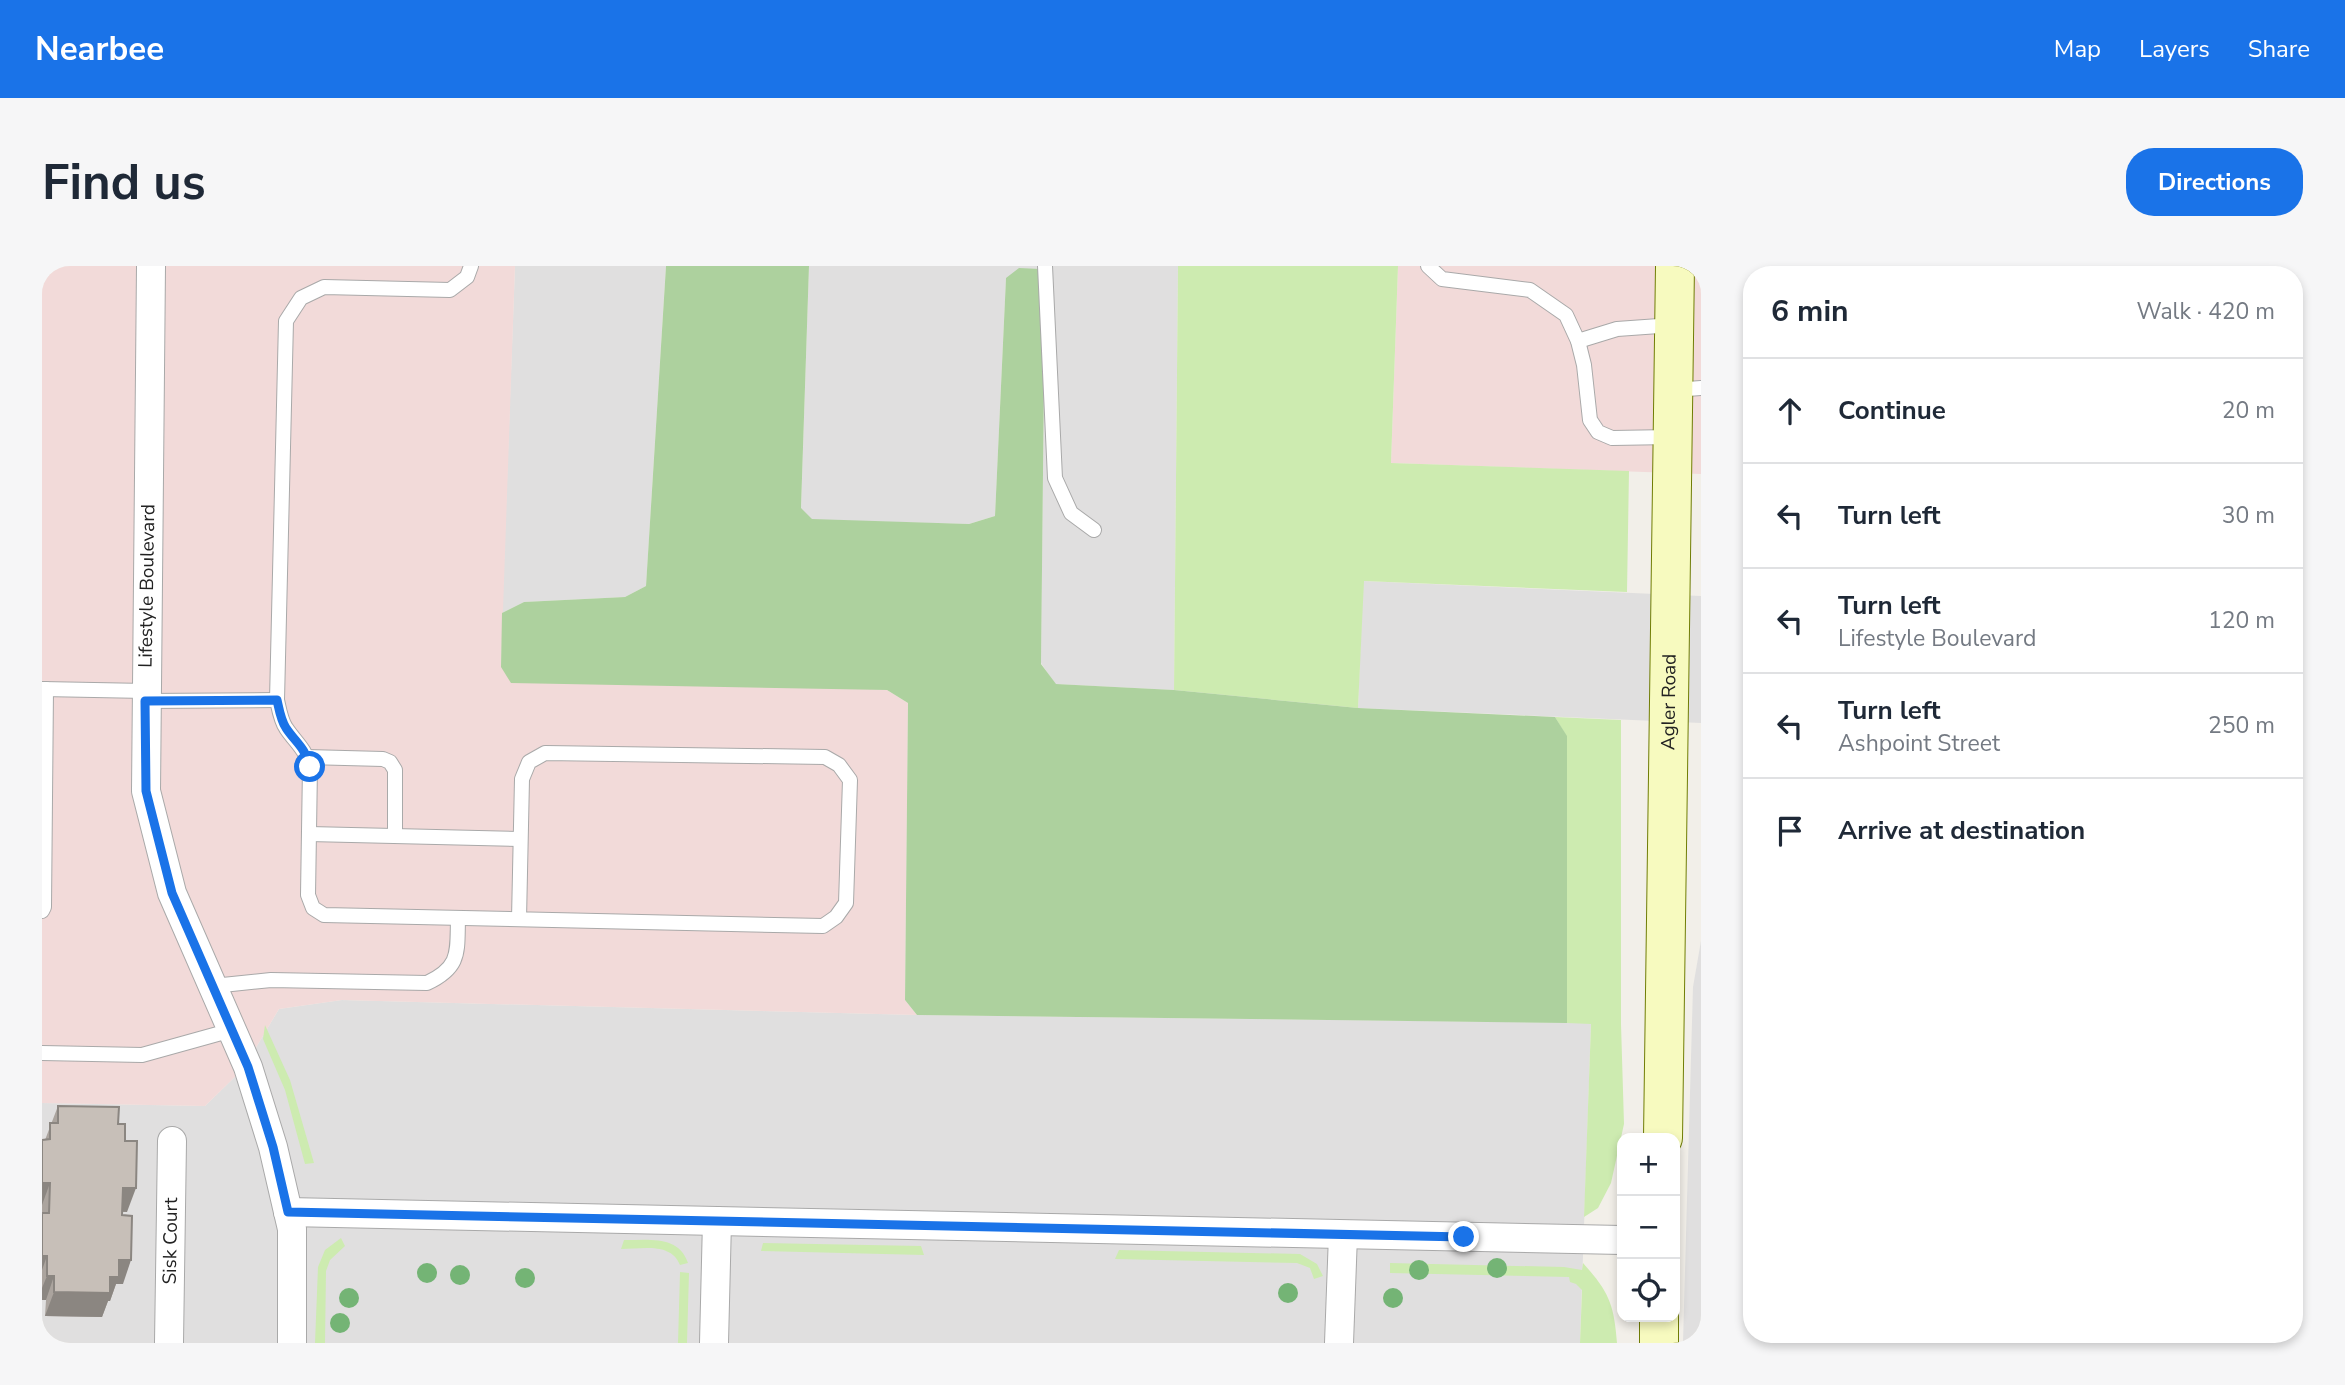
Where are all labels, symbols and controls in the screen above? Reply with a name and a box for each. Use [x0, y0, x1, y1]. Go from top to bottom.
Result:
text: Nearbee [35, 27, 164, 72]
text: Map [2054, 33, 2101, 65]
text: Layers [2139, 33, 2210, 65]
text: Share [2248, 33, 2310, 65]
button: Directions [2126, 148, 2303, 216]
text: Find us [42, 149, 206, 216]
text: 6 min [1771, 291, 1849, 332]
text: Walk · 420 m [2136, 296, 2275, 327]
icon: ahead [1771, 392, 1809, 430]
text: Continue [1838, 393, 1946, 428]
text: 20 m [2222, 395, 2275, 426]
icon: left [1771, 497, 1809, 535]
text: Turn left [1838, 498, 1941, 533]
text: 30 m [2222, 500, 2275, 531]
street label: Lifestyle Boulevard [133, 504, 161, 668]
text: Turn left [1838, 588, 1941, 623]
icon: left [1771, 602, 1809, 640]
text: 120 m [2208, 605, 2275, 636]
text: Lifestyle Boulevard [1838, 623, 2037, 654]
street label: Agler Road [1655, 654, 1683, 750]
text: Turn left [1838, 693, 1941, 728]
icon: left [1771, 707, 1809, 745]
text: 250 m [2208, 710, 2275, 741]
text: Ashpoint Street [1838, 728, 2000, 759]
route start [294, 751, 325, 782]
icon: arrive [1771, 812, 1809, 850]
text: Arrive at destination [1838, 813, 2085, 848]
map controls [1617, 1133, 1680, 1322]
button: + [1617, 1133, 1680, 1196]
button: − [1617, 1196, 1680, 1259]
street label: Sisk Court [157, 1197, 184, 1285]
route end [1448, 1221, 1479, 1252]
button: locate [1617, 1259, 1680, 1322]

